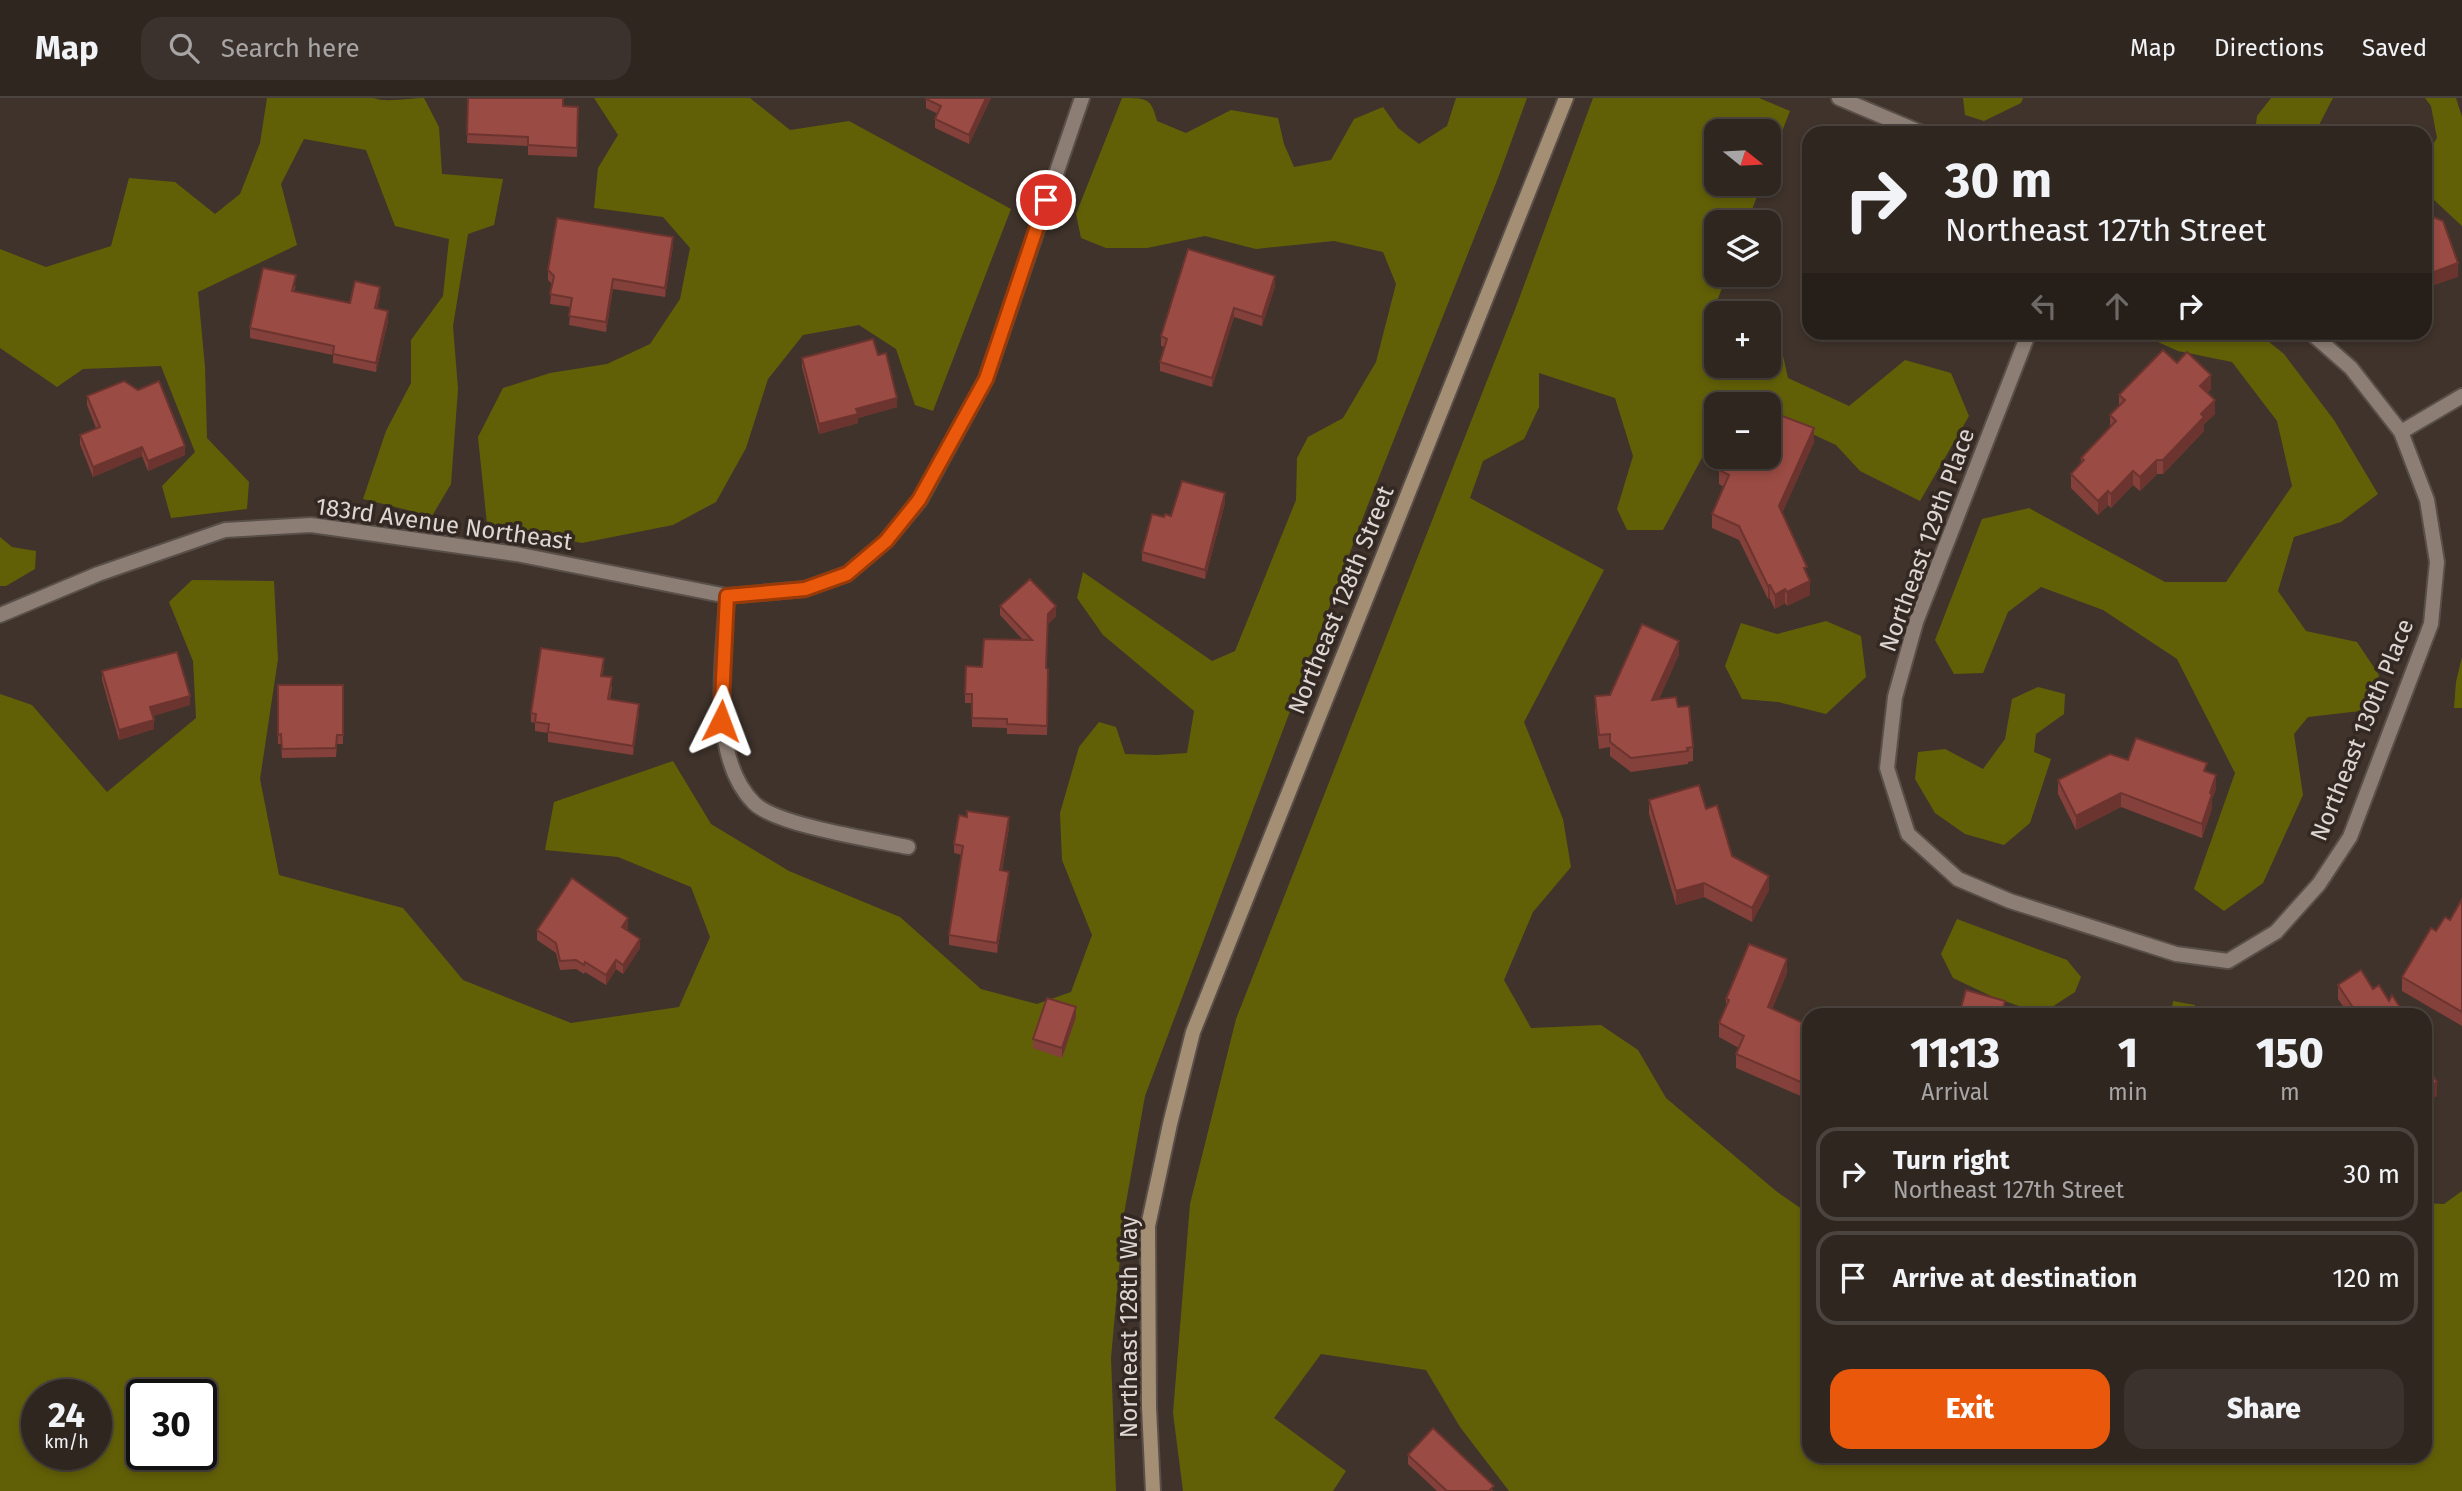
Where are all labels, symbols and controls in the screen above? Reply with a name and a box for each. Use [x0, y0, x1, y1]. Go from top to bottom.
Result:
search box [141, 17, 631, 80]
text: Map [35, 28, 99, 68]
icon: search [165, 29, 203, 67]
text: Search here [221, 33, 360, 64]
text: Map [2130, 34, 2176, 62]
text: Directions [2214, 34, 2324, 62]
text: Saved [2362, 34, 2427, 62]
north arrow [1704, 119, 1782, 196]
map controls [1704, 119, 1781, 469]
text: 30 m [1945, 151, 2052, 210]
icon: right [1830, 154, 1921, 245]
pin [1016, 170, 1076, 230]
icon: arrive [1027, 181, 1065, 219]
button: layers [1704, 210, 1781, 287]
text: Northeast 127th Street [1945, 211, 2267, 249]
icon: left [2025, 287, 2063, 325]
icon: ahead [2098, 287, 2136, 325]
icon: right [2171, 287, 2209, 325]
button: + [1704, 301, 1781, 378]
button: − [1704, 392, 1781, 469]
street label: Northeast 129th Place [1874, 424, 1980, 656]
street label: Northeast 128th Street [1282, 481, 1400, 718]
street label: 183rd Avenue Northeast [314, 492, 574, 556]
street label: Northeast 130th Place [2305, 615, 2419, 845]
position arrow [684, 684, 758, 758]
text: 11:13 [1910, 1028, 2000, 1078]
text: 1 [2118, 1028, 2138, 1078]
text: 150 [2256, 1028, 2324, 1078]
text: Arrival [1921, 1078, 1989, 1106]
text: min [2108, 1078, 2148, 1106]
text: m [2280, 1078, 2300, 1106]
text: Turn right [1893, 1145, 2010, 1176]
icon: right [1834, 1155, 1872, 1193]
text: 30 m [2343, 1159, 2400, 1190]
text: Northeast 127th Street [1893, 1176, 2124, 1204]
street label: Northeast 128th Way [1115, 1216, 1143, 1438]
icon: arrive [1834, 1259, 1872, 1297]
text: Arrive at destination [1893, 1263, 2137, 1294]
text: 120 m [2332, 1263, 2400, 1294]
button: Exit [1830, 1369, 2110, 1449]
button: Share [2124, 1369, 2404, 1449]
speed limit sign: 30 [126, 1379, 217, 1470]
text: 24 [48, 1394, 85, 1436]
text: km/h [44, 1431, 89, 1453]

